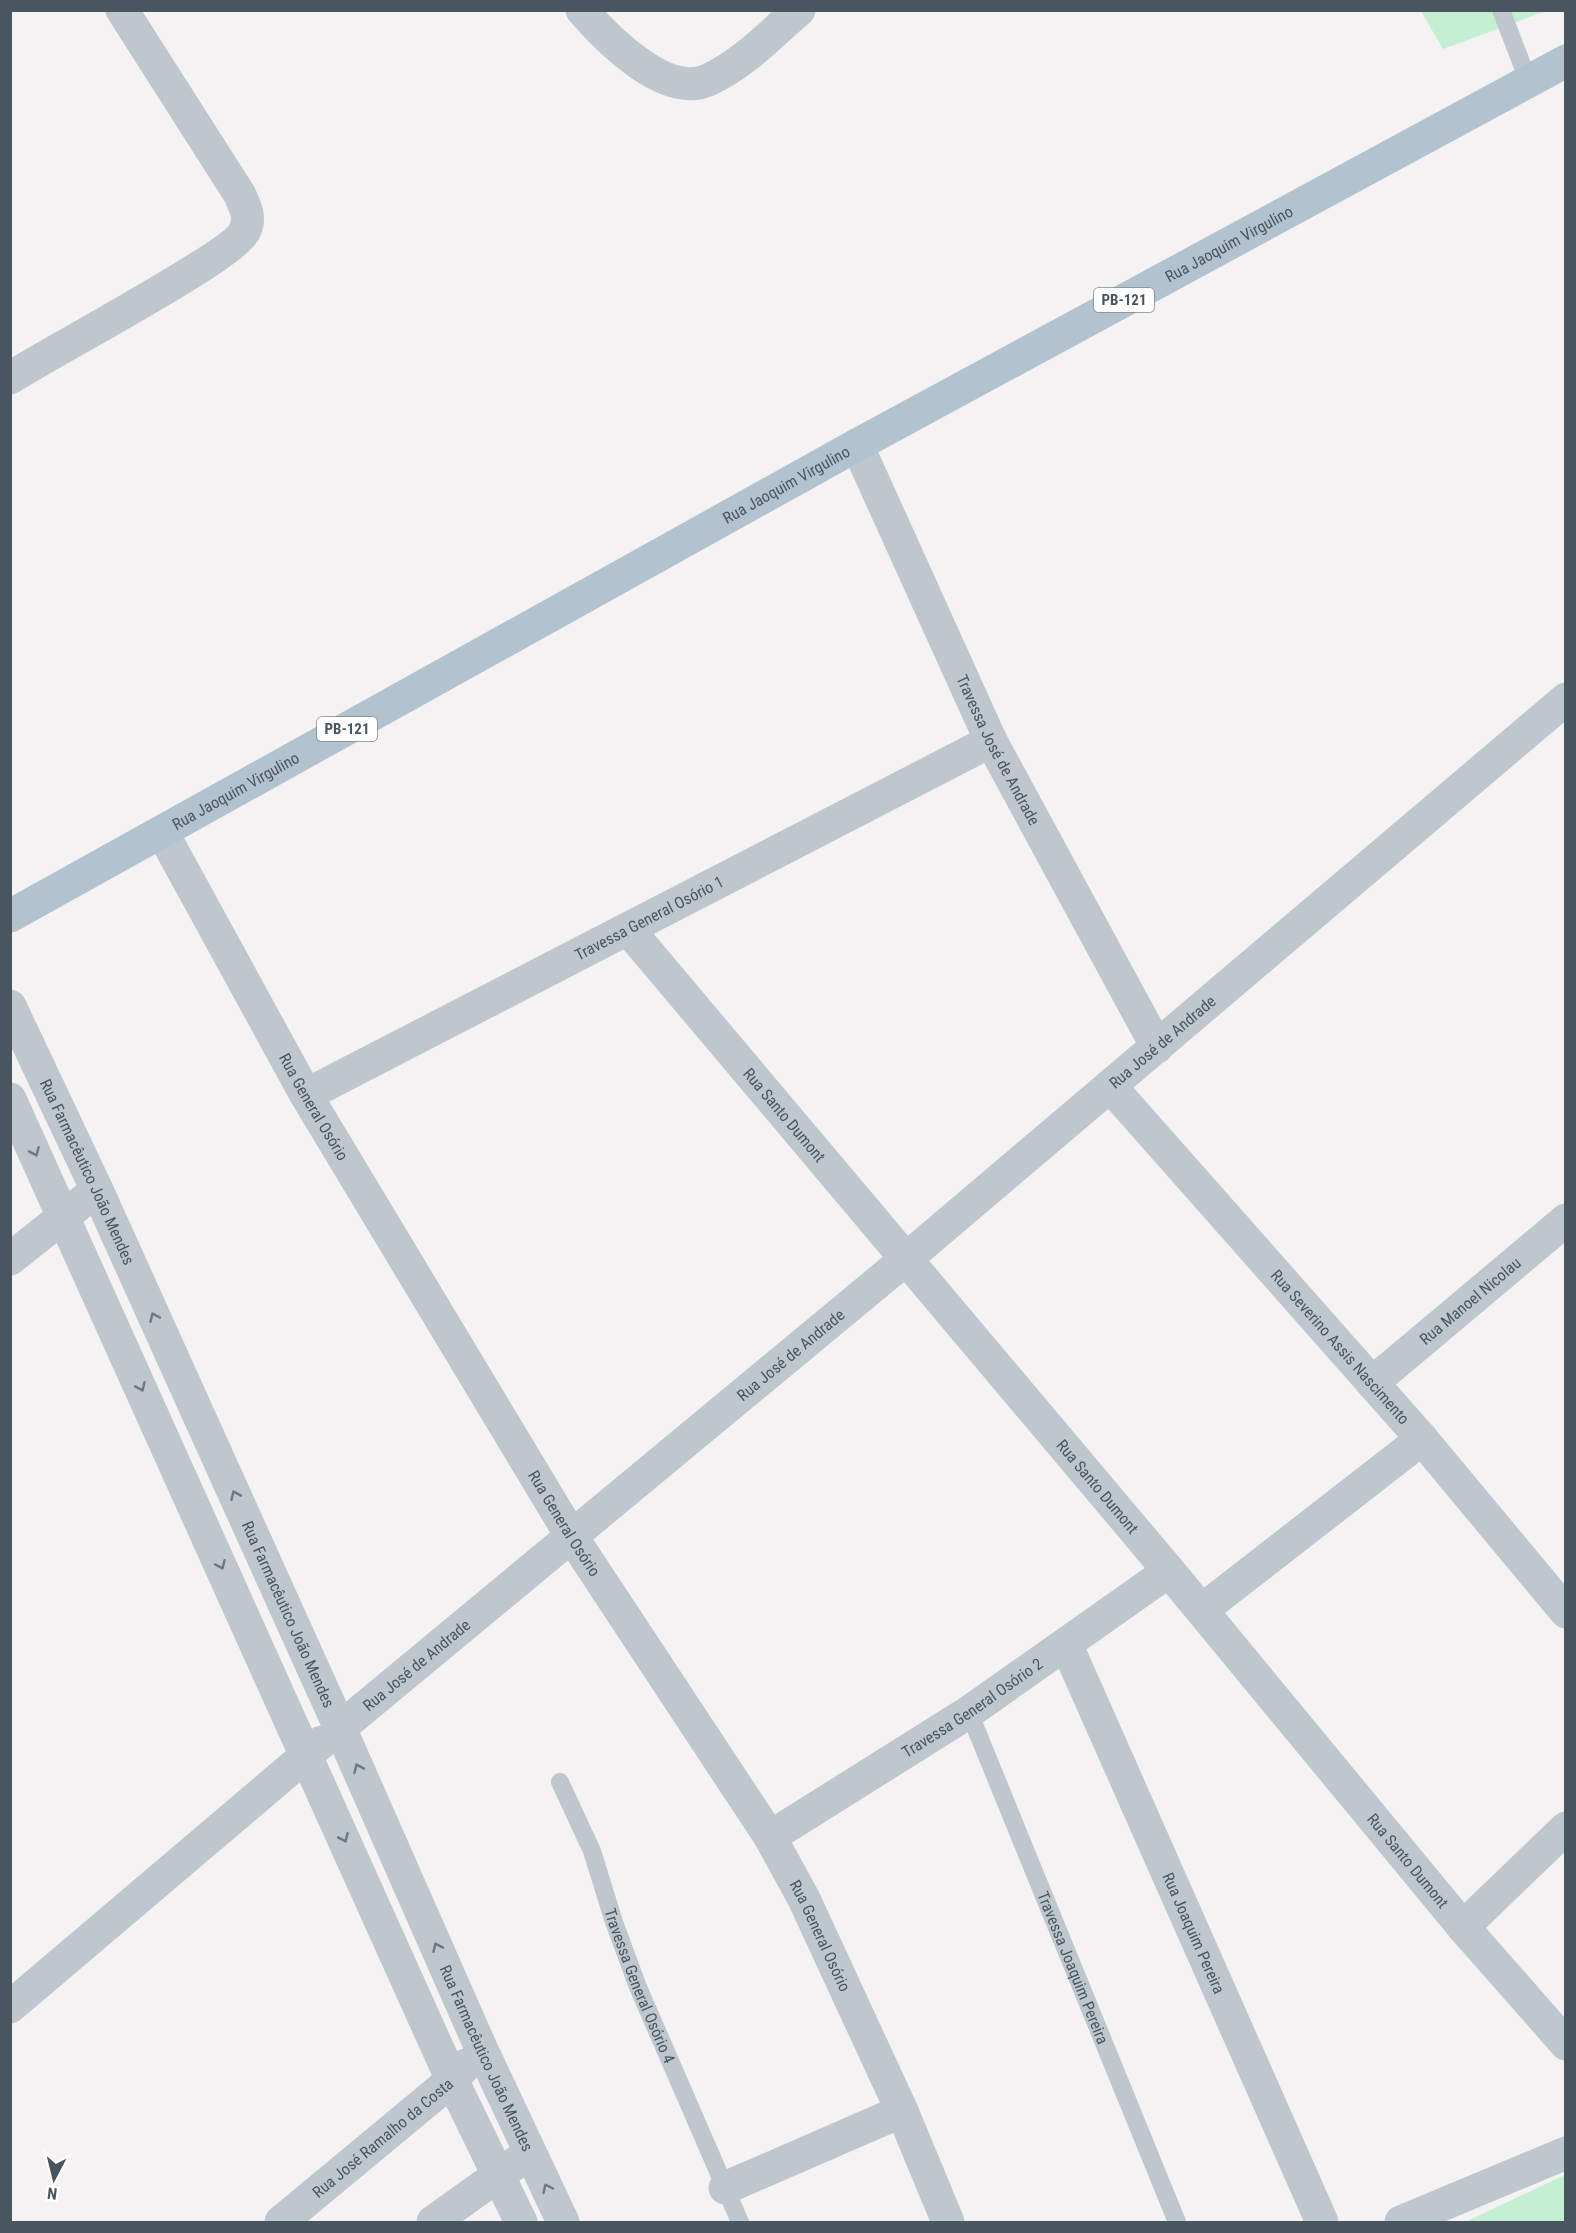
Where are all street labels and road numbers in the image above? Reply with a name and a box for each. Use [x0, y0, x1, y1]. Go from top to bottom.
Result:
street label: Rua Jaoquim Virgulino [1162, 202, 1296, 286]
road number: PB-121 [1094, 288, 1154, 312]
street label: Rua Jaoquim Virgulino [720, 442, 853, 528]
street label: Travessa José de Andrade [952, 672, 1044, 828]
road number: PB-121 [317, 717, 377, 741]
street label: Rua Jaoquim Virgulino [169, 748, 303, 834]
street label: Travessa General Osório 1 [572, 872, 727, 965]
street label: Rua José de Andrade [1105, 992, 1220, 1092]
street label: Rua General Osório [275, 1050, 352, 1164]
street label: Rua Santo Dumont [739, 1064, 829, 1166]
street label: Rua Farmacêutico João Mendes [36, 1076, 138, 1268]
street label: Rua Manoel Nicolau [1416, 1253, 1525, 1349]
street label: Rua Severino Assis Nascimento [1267, 1266, 1413, 1428]
street label: Rua José de Andrade [733, 1305, 848, 1405]
street label: Rua Santo Dumont [1052, 1436, 1143, 1538]
street label: Rua General Osório [524, 1467, 604, 1580]
street label: Rua Farmacêutico João Mendes [238, 1518, 339, 1711]
street label: Rua José de Andrade [359, 1615, 474, 1715]
street label: Travessa General Osório 2 [899, 1654, 1046, 1762]
street label: Rua Santo Dumont [1363, 1810, 1452, 1912]
street label: Rua Joaquim Pereira [1158, 1870, 1229, 1997]
street label: Rua General Osório [785, 1877, 854, 1994]
street label: Travessa Joaquim Pereira [1033, 1889, 1112, 2047]
street label: Travessa General Osório 4 [600, 1906, 679, 2066]
street label: Rua Farmacêutico João Mendes [436, 1962, 537, 2154]
street label: Rua José Ramalho da Costa [309, 2074, 457, 2202]

